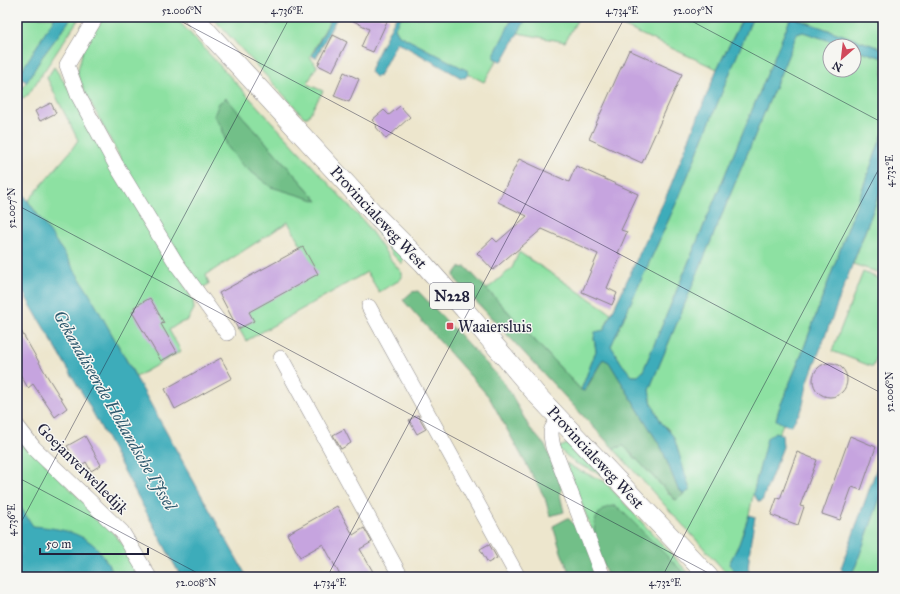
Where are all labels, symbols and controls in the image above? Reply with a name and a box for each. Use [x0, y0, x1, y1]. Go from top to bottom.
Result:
text: 52.006°N [162, 5, 203, 17]
text: 4.736°E [271, 5, 303, 17]
text: 4.734°E [606, 5, 638, 17]
text: 52.005°N [673, 5, 714, 17]
north arrow [822, 38, 862, 78]
text: N [830, 58, 845, 74]
text: 4.732°E [884, 155, 896, 187]
street label: Provincialeweg West [326, 162, 431, 273]
text: 52.007°N [6, 187, 18, 228]
road number: N228 [430, 283, 474, 309]
water label: Gekanaliseerde Hollandsche IJssel [49, 307, 181, 515]
place label: Waaiersluis [458, 317, 532, 336]
marker: Waaiersluis [445, 321, 455, 331]
text: 52.006°N [884, 371, 896, 412]
street label: Provincialeweg West [543, 402, 648, 513]
street label: Goejanverwelledijk [33, 419, 133, 519]
text: 4.736°E [6, 504, 18, 536]
scale bar [40, 530, 148, 556]
text: 50 m [46, 537, 71, 551]
text: 52.008°N [176, 577, 217, 589]
text: 4.734°E [314, 577, 346, 589]
text: 4.732°E [649, 577, 681, 589]

